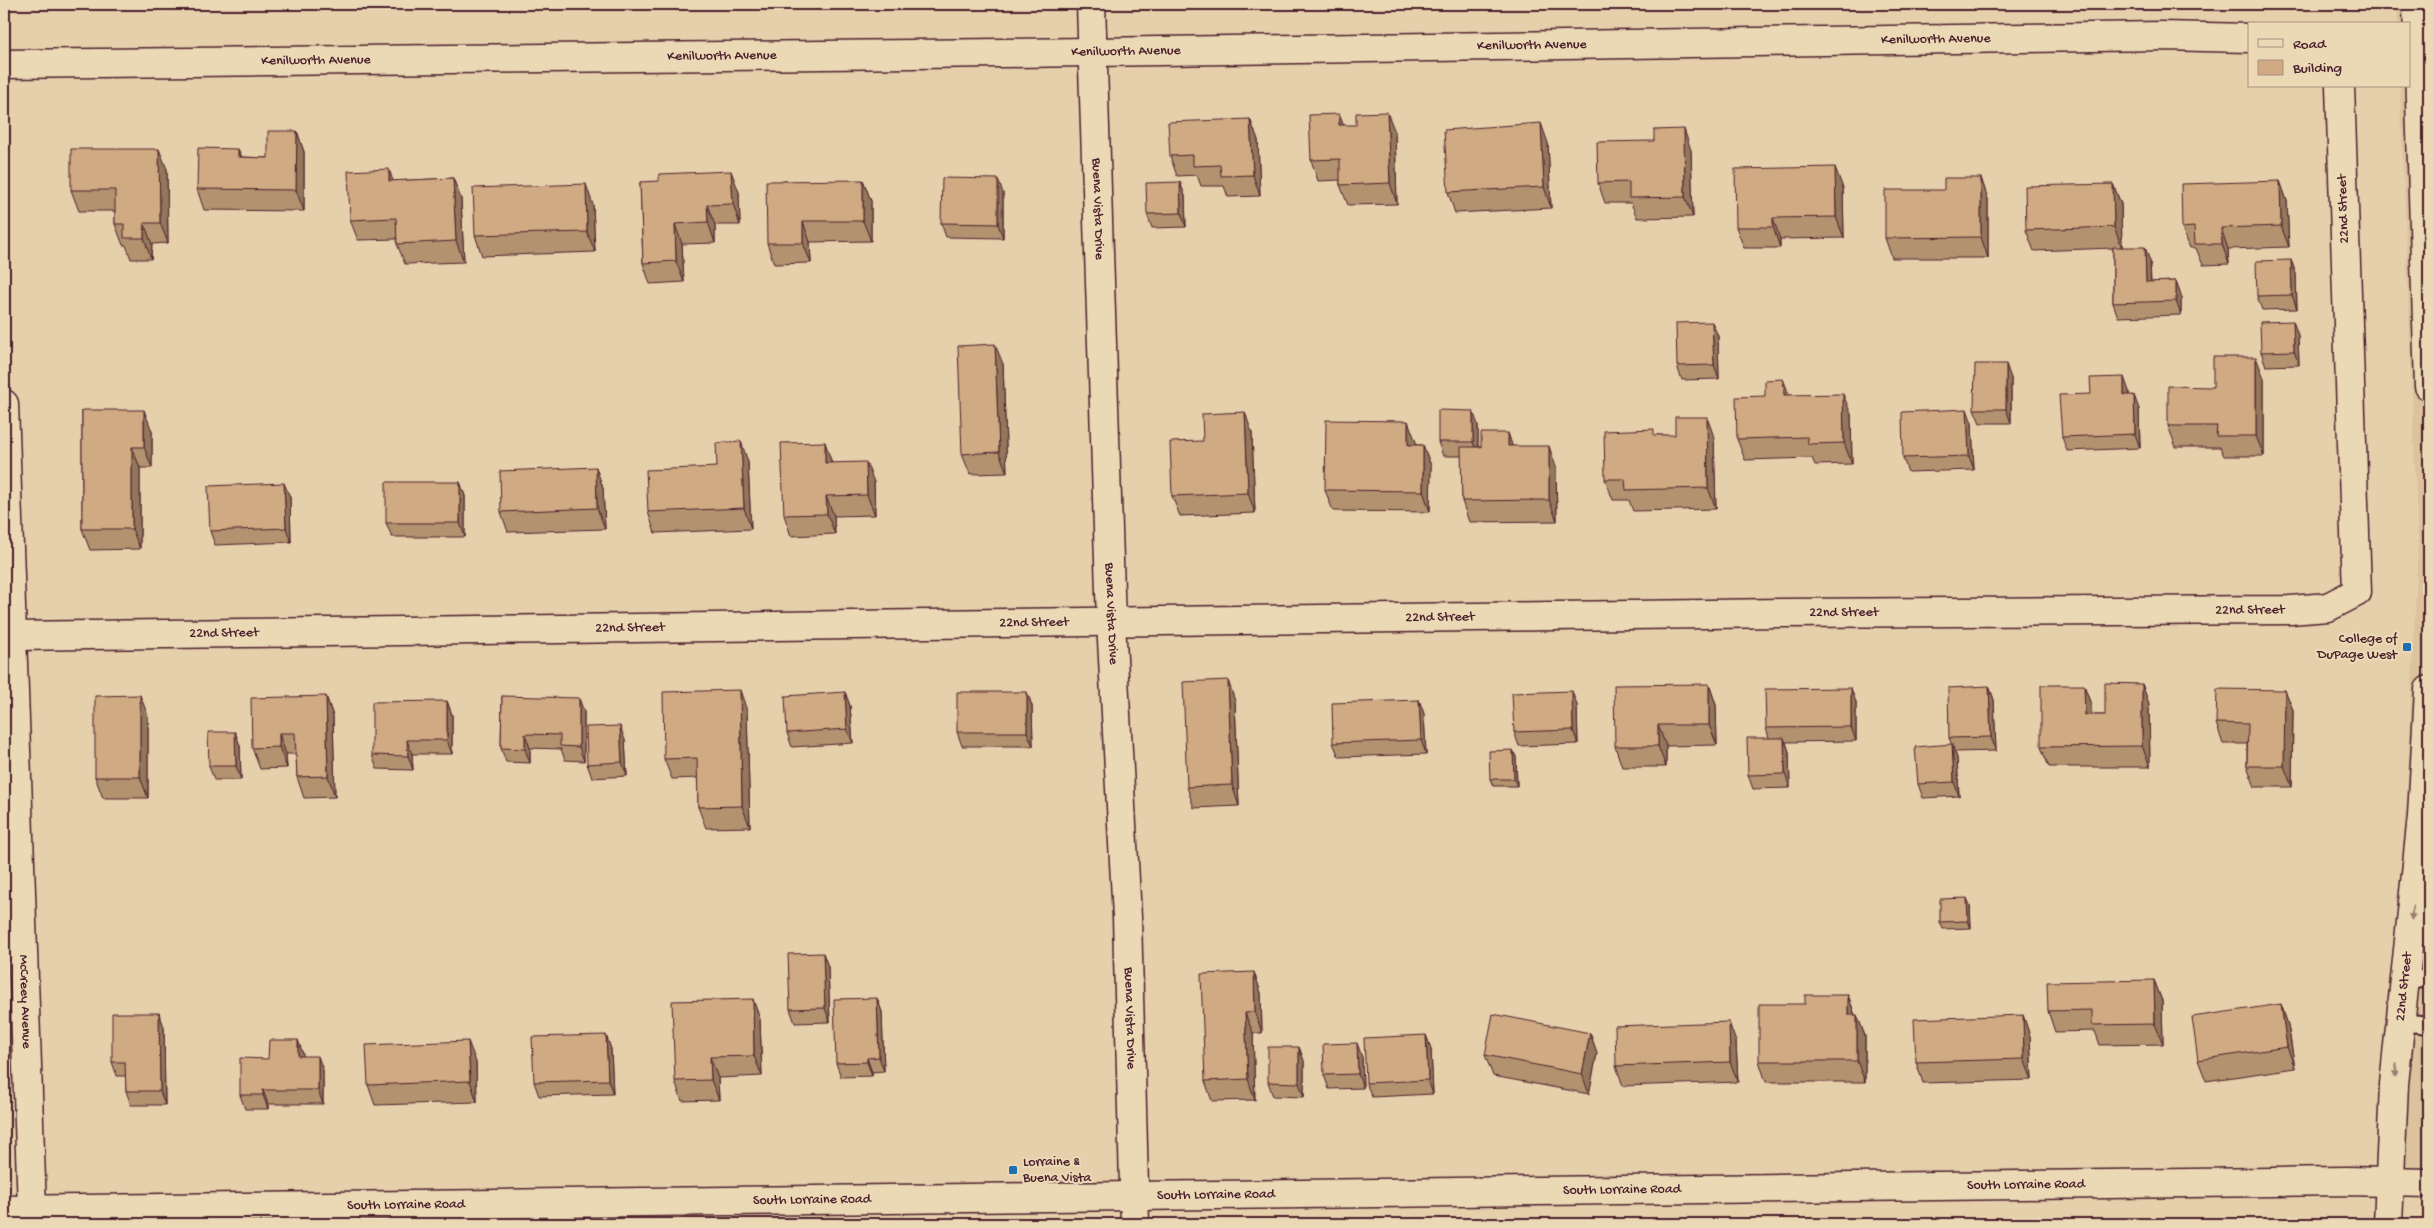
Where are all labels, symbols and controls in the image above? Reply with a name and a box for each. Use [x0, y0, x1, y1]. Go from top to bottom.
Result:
legend [2248, 22, 2410, 88]
street label: Kenilworth Avenue [1881, 30, 1992, 49]
street label: Kenilworth Avenue [1477, 36, 1588, 55]
text: Road [2293, 36, 2327, 54]
street label: Kenilworth Avenue [1071, 42, 1182, 61]
street label: Kenilworth Avenue [667, 47, 778, 65]
street label: Kenilworth Avenue [261, 51, 372, 70]
text: Building [2292, 60, 2342, 78]
street label: Buena Vista Drive [1087, 157, 1108, 261]
street label: 22nd Street [2334, 173, 2354, 244]
street label: Buena Vista Drive [1101, 561, 1122, 666]
street label: 22nd Street [2215, 602, 2286, 619]
street label: 22nd Street [1809, 604, 1880, 621]
street label: 22nd Street [1405, 608, 1476, 626]
street label: 22nd Street [999, 614, 1070, 632]
street label: 22nd Street [595, 619, 666, 637]
street label: 22nd Street [189, 624, 260, 642]
place label: College of DuPage West [2316, 631, 2399, 664]
marker: College of DuPage West [2401, 641, 2413, 653]
one-way arrow [2408, 906, 2416, 922]
street label: 22nd Street [2392, 950, 2416, 1022]
street label: McCreey Avenue [15, 954, 35, 1050]
street label: Buena Vista Drive [1120, 966, 1139, 1070]
one-way arrow [2392, 1063, 2400, 1079]
place label: Lorraine & Buena Vista [1022, 1154, 1092, 1187]
marker: Lorraine & Buena Vista [1007, 1164, 1019, 1176]
street label: South Lorraine Road [1967, 1176, 2087, 1194]
street label: South Lorraine Road [1563, 1181, 1683, 1199]
street label: South Lorraine Road [1157, 1186, 1277, 1204]
street label: South Lorraine Road [753, 1191, 873, 1209]
street label: South Lorraine Road [347, 1196, 467, 1214]

